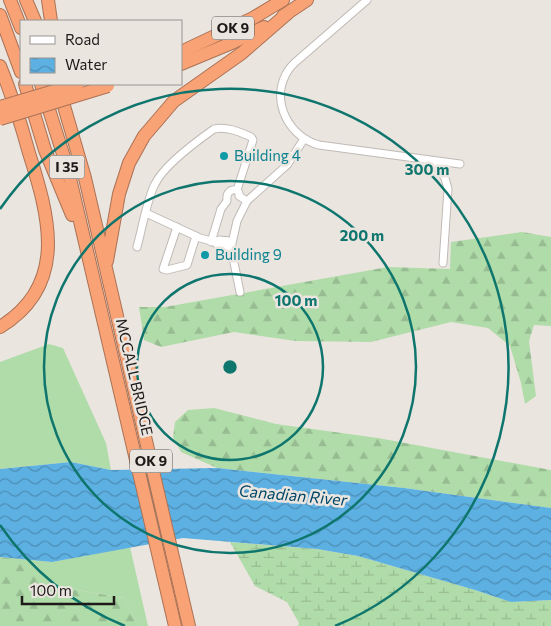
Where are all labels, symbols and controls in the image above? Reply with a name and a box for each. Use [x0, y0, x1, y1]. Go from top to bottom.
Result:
road number: OK 9 [212, 16, 254, 40]
legend [20, 20, 182, 85]
text: Road [65, 30, 100, 48]
text: Water [65, 55, 107, 73]
place label: Building 4 [234, 146, 301, 164]
marker: Building 4 [218, 150, 230, 162]
road number: I 35 [50, 156, 84, 178]
text: 300 m [405, 160, 449, 178]
text: 200 m [340, 226, 384, 244]
place label: Building 9 [215, 245, 282, 263]
marker: Building 9 [199, 249, 211, 261]
text: 100 m [275, 291, 317, 309]
street label: MCCALL BRIDGE [113, 316, 157, 437]
centre of rings [221, 358, 239, 376]
road number: OK 9 [130, 450, 172, 472]
water label: Canadian River [238, 480, 349, 509]
scale bar [22, 574, 115, 606]
text: 100 m [30, 581, 72, 599]

